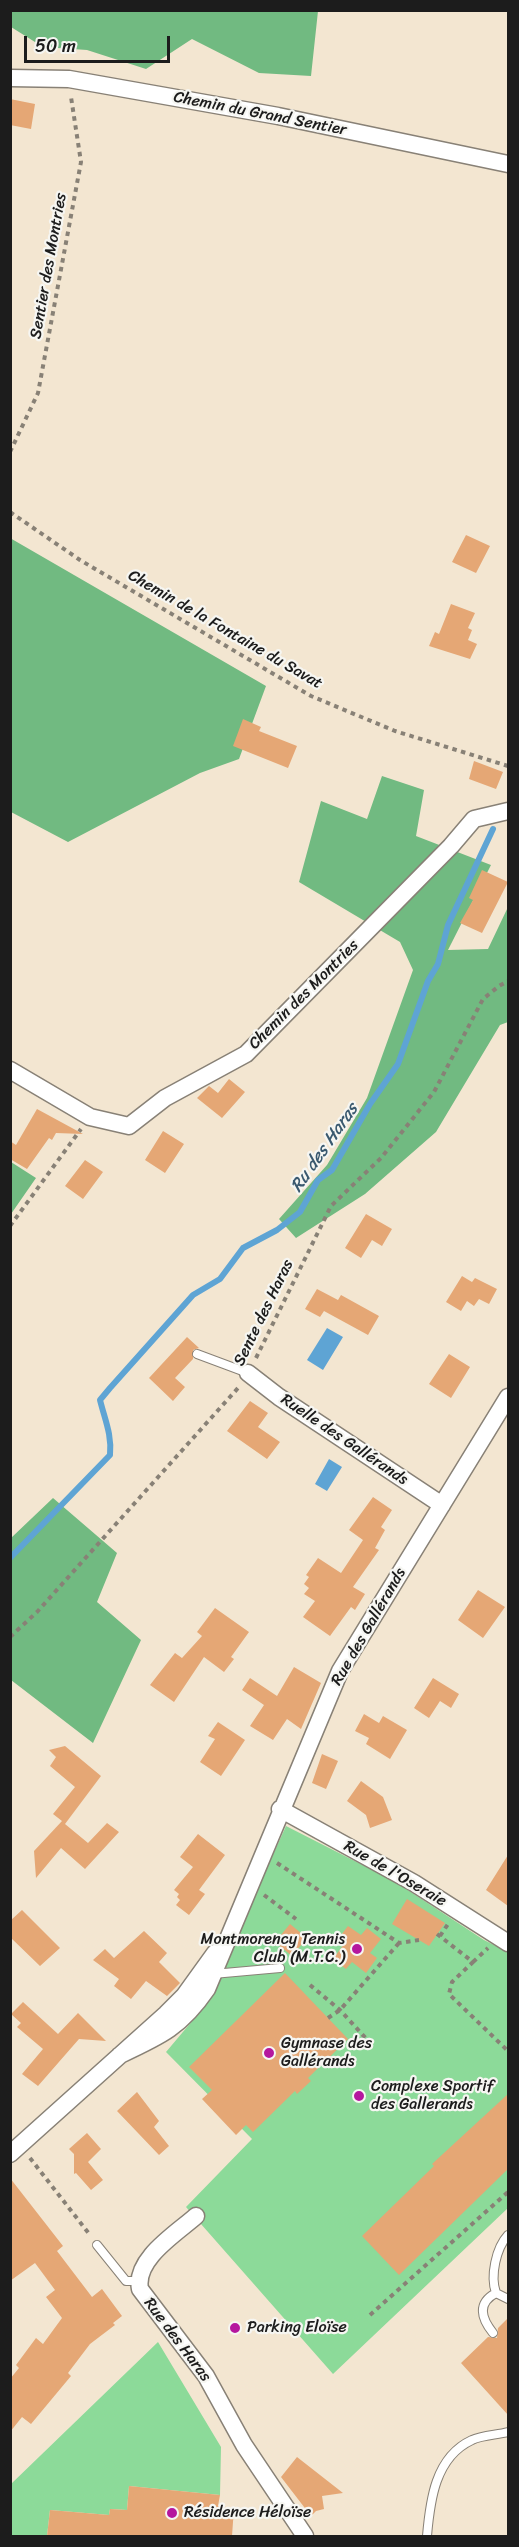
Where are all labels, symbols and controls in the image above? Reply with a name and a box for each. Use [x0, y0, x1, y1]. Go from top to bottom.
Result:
scale bar [27, 24, 172, 62]
text: 50 m [35, 30, 76, 62]
street label: Chemin du Grand Sentier [172, 88, 348, 140]
street label: Sentier des Montries [27, 192, 71, 340]
street label: Chemin de la Fontaine du Savat [124, 566, 326, 694]
street label: Chemin des Montries [245, 936, 363, 1054]
water label: Ru des Haras [286, 1099, 364, 1197]
street label: Sente des Haras [230, 1257, 298, 1369]
street label: Ruelle des Gallérands [277, 1390, 411, 1490]
street label: Rue des Gallérands [328, 1565, 410, 1689]
street label: Rue de l'Oseraie [340, 1837, 450, 1911]
place label: Montmorency Tennis Club (M.T.C.) [201, 1930, 345, 1968]
marker: Montmorency Tennis Club (M.T.C.) [350, 1942, 364, 1956]
place label: Gymnase des Gallérands [281, 2034, 372, 2072]
marker: Gymnase des Gallérands [262, 2046, 276, 2060]
place label: Complexe Sportif des Gallerands [371, 2077, 494, 2115]
marker: Complexe Sportif des Gallerands [352, 2089, 366, 2103]
street label: Rue des Haras [139, 2294, 215, 2386]
place label: Parking Eloïse [247, 2318, 347, 2338]
marker: Parking Eloïse [228, 2321, 242, 2335]
place label: Résidence Héloïse [184, 2503, 311, 2523]
marker: Résidence Héloïse [165, 2506, 179, 2520]

